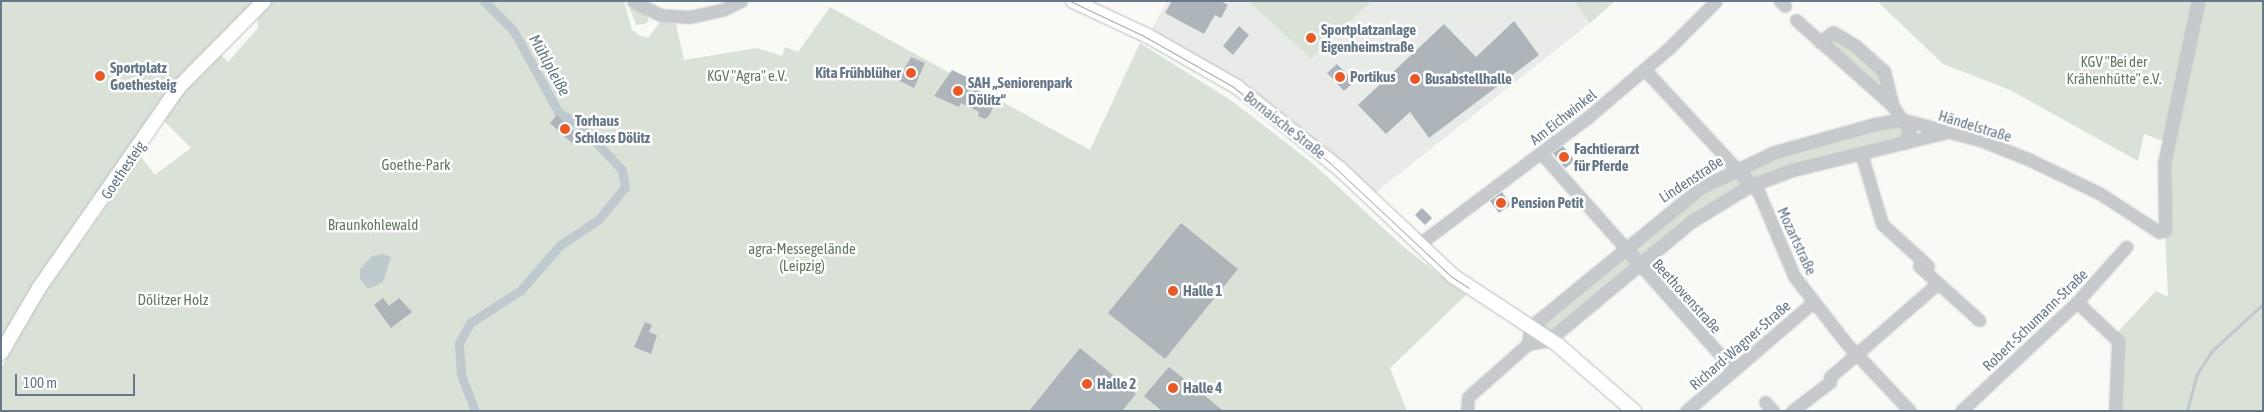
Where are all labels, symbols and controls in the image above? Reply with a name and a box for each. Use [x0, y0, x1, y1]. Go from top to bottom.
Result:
place label: Sportplatzanlage Eigenheimstraße [1321, 20, 1416, 55]
water label: Mühlpleiße [525, 31, 575, 99]
marker: Sportplatzanlage Eigenheimstraße [1305, 32, 1317, 44]
park label: KGV "Bei der Krähenhütte" e.V. [2066, 52, 2162, 87]
place label: Sportplatz Goethesteig [110, 58, 176, 93]
place label: Kita Frühblüher [815, 64, 901, 82]
park label: KGV "Agra" e.V. [707, 67, 787, 85]
marker: Kita Frühblüher [905, 67, 917, 79]
place label: Portikus [1350, 68, 1395, 86]
marker: Sportplatz Goethesteig [94, 70, 106, 82]
place label: Busabstellhalle [1425, 70, 1512, 88]
marker: Portikus [1334, 71, 1346, 83]
place label: SAH „Seniorenpark Dölitz“ [968, 73, 1072, 108]
marker: Busabstellhalle [1409, 73, 1421, 85]
marker: SAH „Seniorenpark Dölitz“ [952, 85, 964, 97]
street label: Am Eichwinkel [1526, 85, 1600, 149]
street label: Bornaische Straße [1241, 87, 1329, 163]
street label: Händelstraße [1936, 106, 2014, 146]
place label: Torhaus Schloss Dölitz [575, 111, 650, 146]
marker: Torhaus Schloss Dölitz [559, 123, 571, 135]
street label: Goethesteig [97, 137, 149, 203]
place label: Fachtierarzt für Pferde [1574, 139, 1639, 174]
marker: Fachtierarzt für Pferde [1558, 151, 1570, 163]
street label: Lindenstraße [1656, 152, 1726, 206]
park label: Goethe-Park [381, 156, 451, 174]
place label: Pension Petit [1511, 194, 1584, 212]
marker: Pension Petit [1495, 197, 1507, 209]
street label: Mozartstraße [1774, 204, 1820, 278]
park label: Braunkohlewald [328, 216, 418, 234]
park label: agra-Messegelände (Leipzig) [748, 239, 856, 274]
street label: Beethovenstraße [1649, 255, 1725, 337]
street label: Robert-Schumann-Straße [1979, 265, 2091, 375]
place label: Halle 1 [1183, 282, 1222, 300]
marker: Halle 1 [1167, 285, 1179, 297]
park label: Dölitzer Holz [138, 291, 208, 309]
street label: Richard-Wagner-Straße [1686, 296, 1794, 394]
scale bar [18, 364, 138, 396]
text: 100 m [23, 374, 57, 391]
place label: Halle 2 [1097, 375, 1136, 393]
marker: Halle 2 [1081, 378, 1093, 390]
place label: Halle 4 [1183, 379, 1222, 397]
marker: Halle 4 [1167, 382, 1179, 394]

